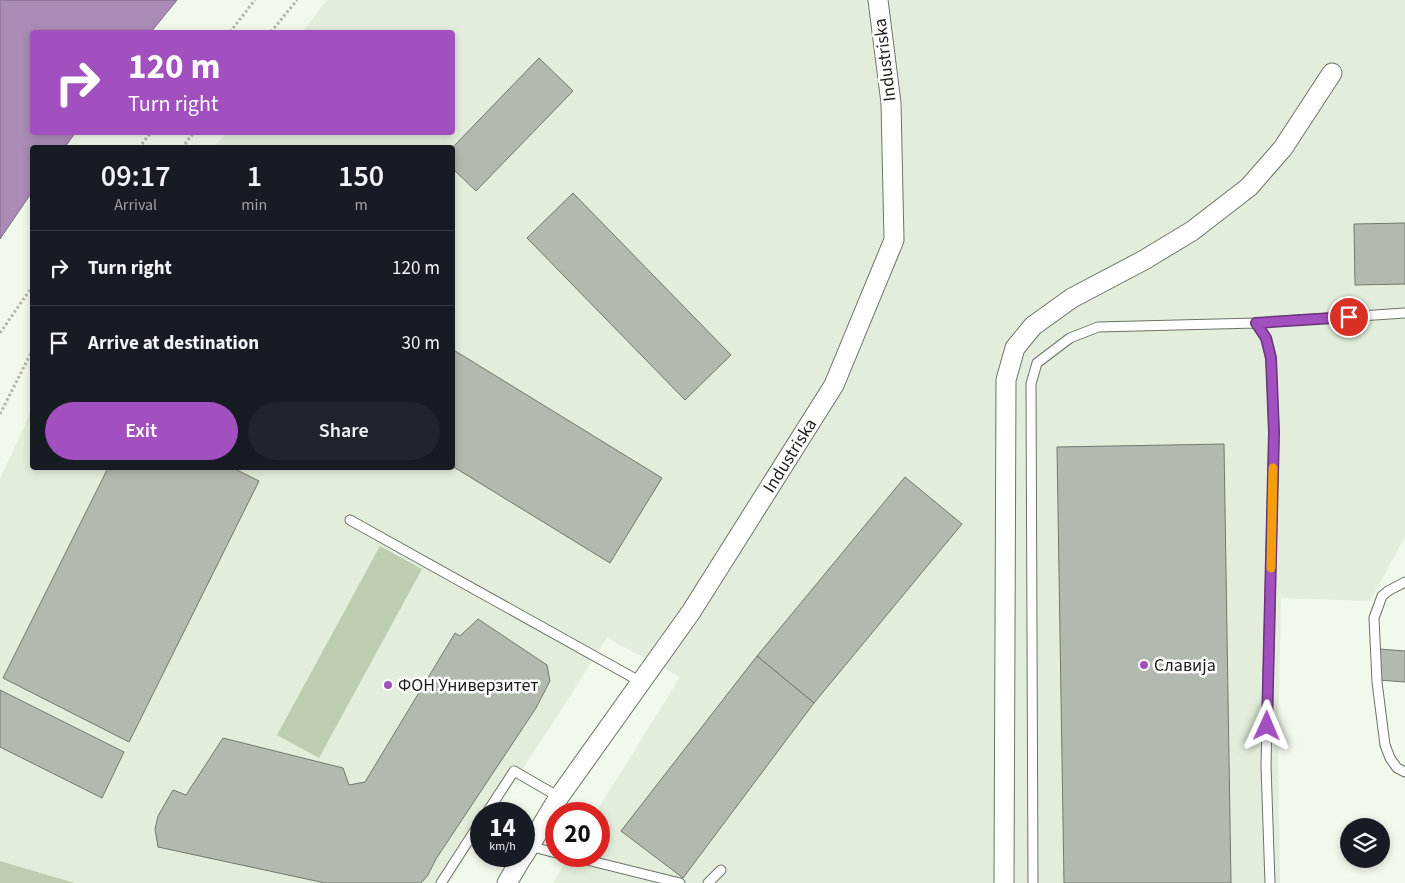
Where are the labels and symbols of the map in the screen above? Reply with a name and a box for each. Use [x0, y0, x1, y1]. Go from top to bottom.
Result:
street label: Industriska [867, 17, 903, 103]
pin [1328, 296, 1370, 338]
street label: Industriska [757, 413, 822, 498]
place label: Славија [1154, 653, 1216, 678]
marker: Славија [1138, 659, 1150, 671]
place label: ФОН Универзитет [398, 673, 539, 698]
marker: ФОН Универзитет [382, 679, 394, 691]
position arrow [1240, 699, 1292, 751]
speed limit sign: 20 [545, 802, 610, 867]

